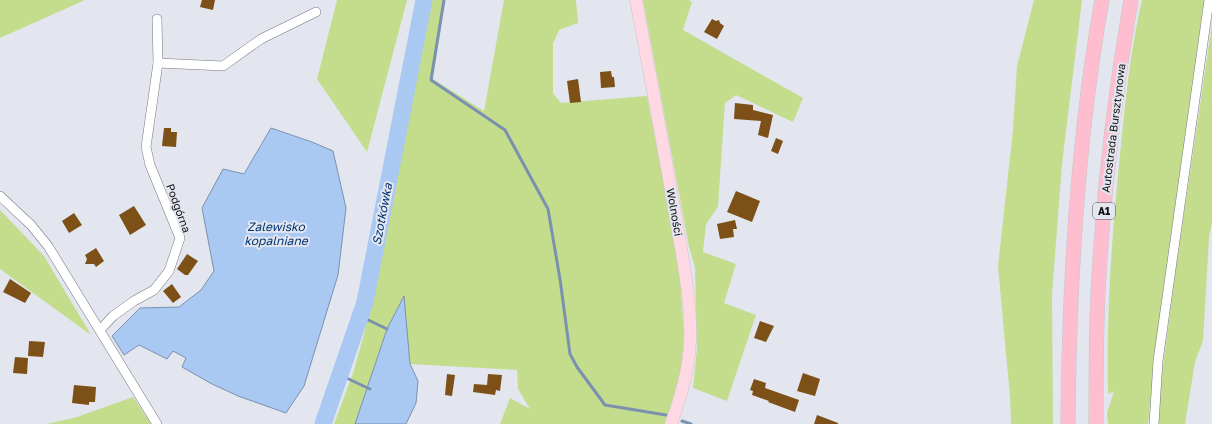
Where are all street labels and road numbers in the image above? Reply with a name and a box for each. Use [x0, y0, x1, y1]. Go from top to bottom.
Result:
street label: Autostrada Bursztynowa [1099, 63, 1127, 193]
street label: Podgórna [164, 182, 194, 234]
street label: Wolności [664, 187, 686, 237]
road number: A1 [1093, 203, 1115, 219]

